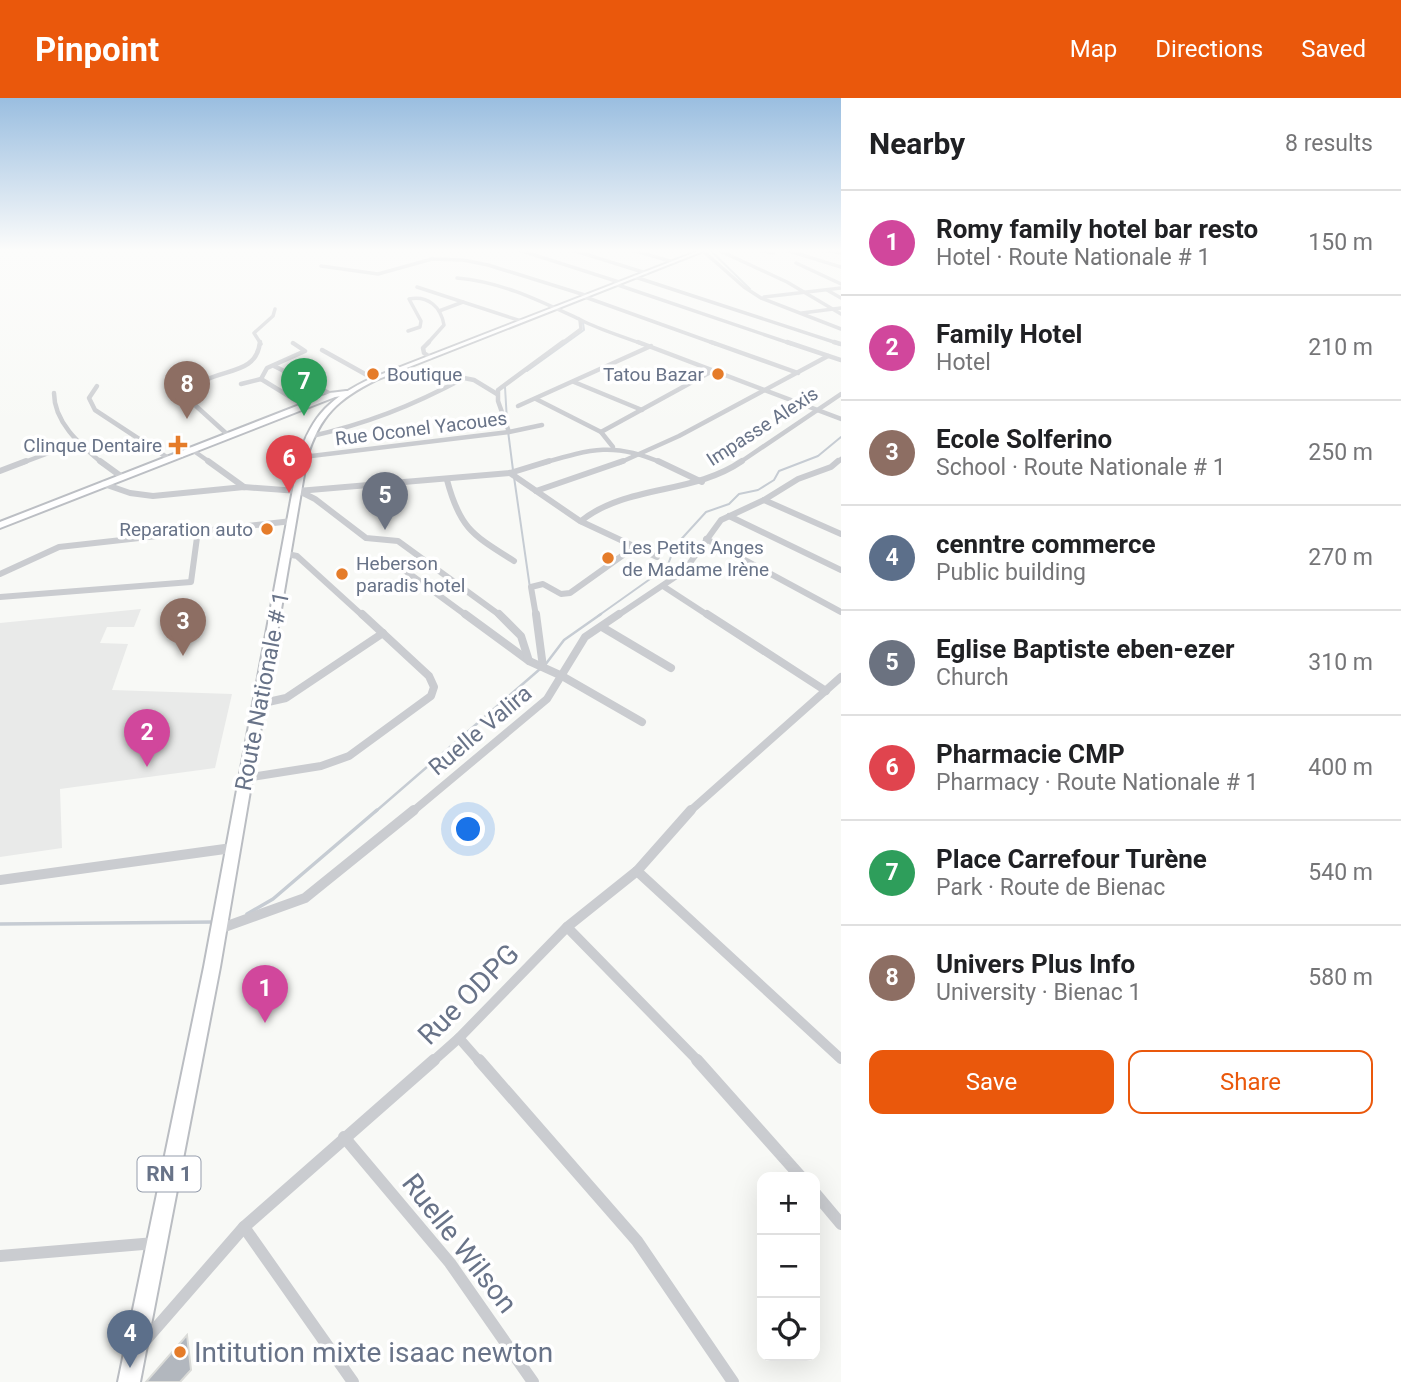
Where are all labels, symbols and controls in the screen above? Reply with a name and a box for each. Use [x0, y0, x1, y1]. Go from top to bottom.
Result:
text: Pinpoint [35, 30, 159, 69]
text: Map [1070, 35, 1117, 63]
text: Directions [1155, 35, 1263, 63]
text: Saved [1301, 35, 1366, 63]
text: Nearby [869, 126, 965, 161]
text: 8 results [1285, 130, 1373, 157]
text: Romy family hotel bar resto [936, 214, 1258, 244]
text: 1 [885, 229, 899, 256]
text: 150 m [1308, 229, 1373, 256]
text: Hotel · Route Nationale # 1 [936, 244, 1210, 271]
text: Family Hotel [936, 319, 1082, 349]
text: 2 [885, 334, 899, 361]
text: 210 m [1308, 334, 1373, 361]
text: Hotel [936, 349, 991, 376]
pin: 7 [281, 358, 327, 416]
pin: 8 [164, 361, 210, 419]
place label: Boutique [387, 363, 462, 386]
place label: Tatou Bazar [603, 363, 705, 386]
marker: Boutique [365, 366, 381, 382]
marker: Tatou Bazar [710, 366, 726, 382]
street label: Impasse Alexis [702, 382, 822, 471]
street label: Rue Oconel Yacoues [334, 407, 508, 450]
text: Ecole Solferino [936, 424, 1112, 454]
place label: Clinque Dentaire [23, 434, 162, 457]
marker: Clinque Dentaire [168, 435, 188, 455]
pin: 6 [266, 435, 312, 493]
text: 3 [885, 439, 899, 466]
text: 250 m [1308, 439, 1373, 466]
text: School · Route Nationale # 1 [936, 454, 1226, 481]
pin: 5 [362, 472, 408, 530]
place label: Reparation auto [119, 518, 253, 541]
marker: Reparation auto [259, 521, 275, 537]
text: cenntre commerce [936, 529, 1156, 559]
place label: Les Petits Anges de Madame Irène [622, 536, 769, 581]
text: 4 [885, 544, 899, 571]
text: 270 m [1308, 544, 1373, 571]
marker: Les Petits Anges de Madame Irène [600, 550, 616, 566]
place label: Heberson paradis hotel [356, 552, 465, 597]
text: Public building [936, 559, 1086, 586]
marker: Heberson paradis hotel [334, 566, 350, 582]
street label: Route Nationale # 1 [230, 589, 295, 793]
pin: 3 [160, 598, 206, 656]
text: Eglise Baptiste eben-ezer [936, 634, 1234, 664]
text: 5 [885, 649, 899, 676]
text: 310 m [1308, 649, 1373, 676]
text: Church [936, 664, 1009, 691]
street label: Ruelle Valira [423, 680, 537, 781]
pin: 2 [124, 709, 170, 767]
text: Pharmacie CMP [936, 739, 1125, 769]
text: 6 [885, 754, 899, 781]
text: 400 m [1308, 754, 1373, 781]
text: Pharmacy · Route Nationale # 1 [936, 769, 1259, 796]
your location [451, 812, 485, 846]
text: Place Carrefour Turène [936, 844, 1207, 874]
text: 7 [885, 859, 899, 886]
text: 540 m [1308, 859, 1373, 886]
text: Park · Route de Bienac [936, 874, 1165, 901]
street label: Rue ODPG [411, 937, 526, 1052]
text: Univers Plus Info [936, 949, 1135, 979]
text: 8 [885, 964, 899, 991]
text: 580 m [1308, 964, 1373, 991]
pin: 1 [242, 965, 288, 1023]
text: University · Bienac 1 [936, 979, 1141, 1006]
button: Save [869, 1050, 1114, 1114]
button: Share [1128, 1050, 1373, 1114]
road number: RN 1 [138, 1156, 200, 1192]
street label: Ruelle Wilson [395, 1167, 524, 1319]
map controls [757, 1172, 820, 1361]
button: + [757, 1172, 820, 1235]
button: − [757, 1235, 820, 1298]
button: locate [757, 1298, 820, 1361]
pin: 4 [107, 1310, 153, 1368]
place label: Intitution mixte isaac newton [194, 1336, 553, 1369]
marker: Intitution mixte isaac newton [172, 1344, 188, 1360]

